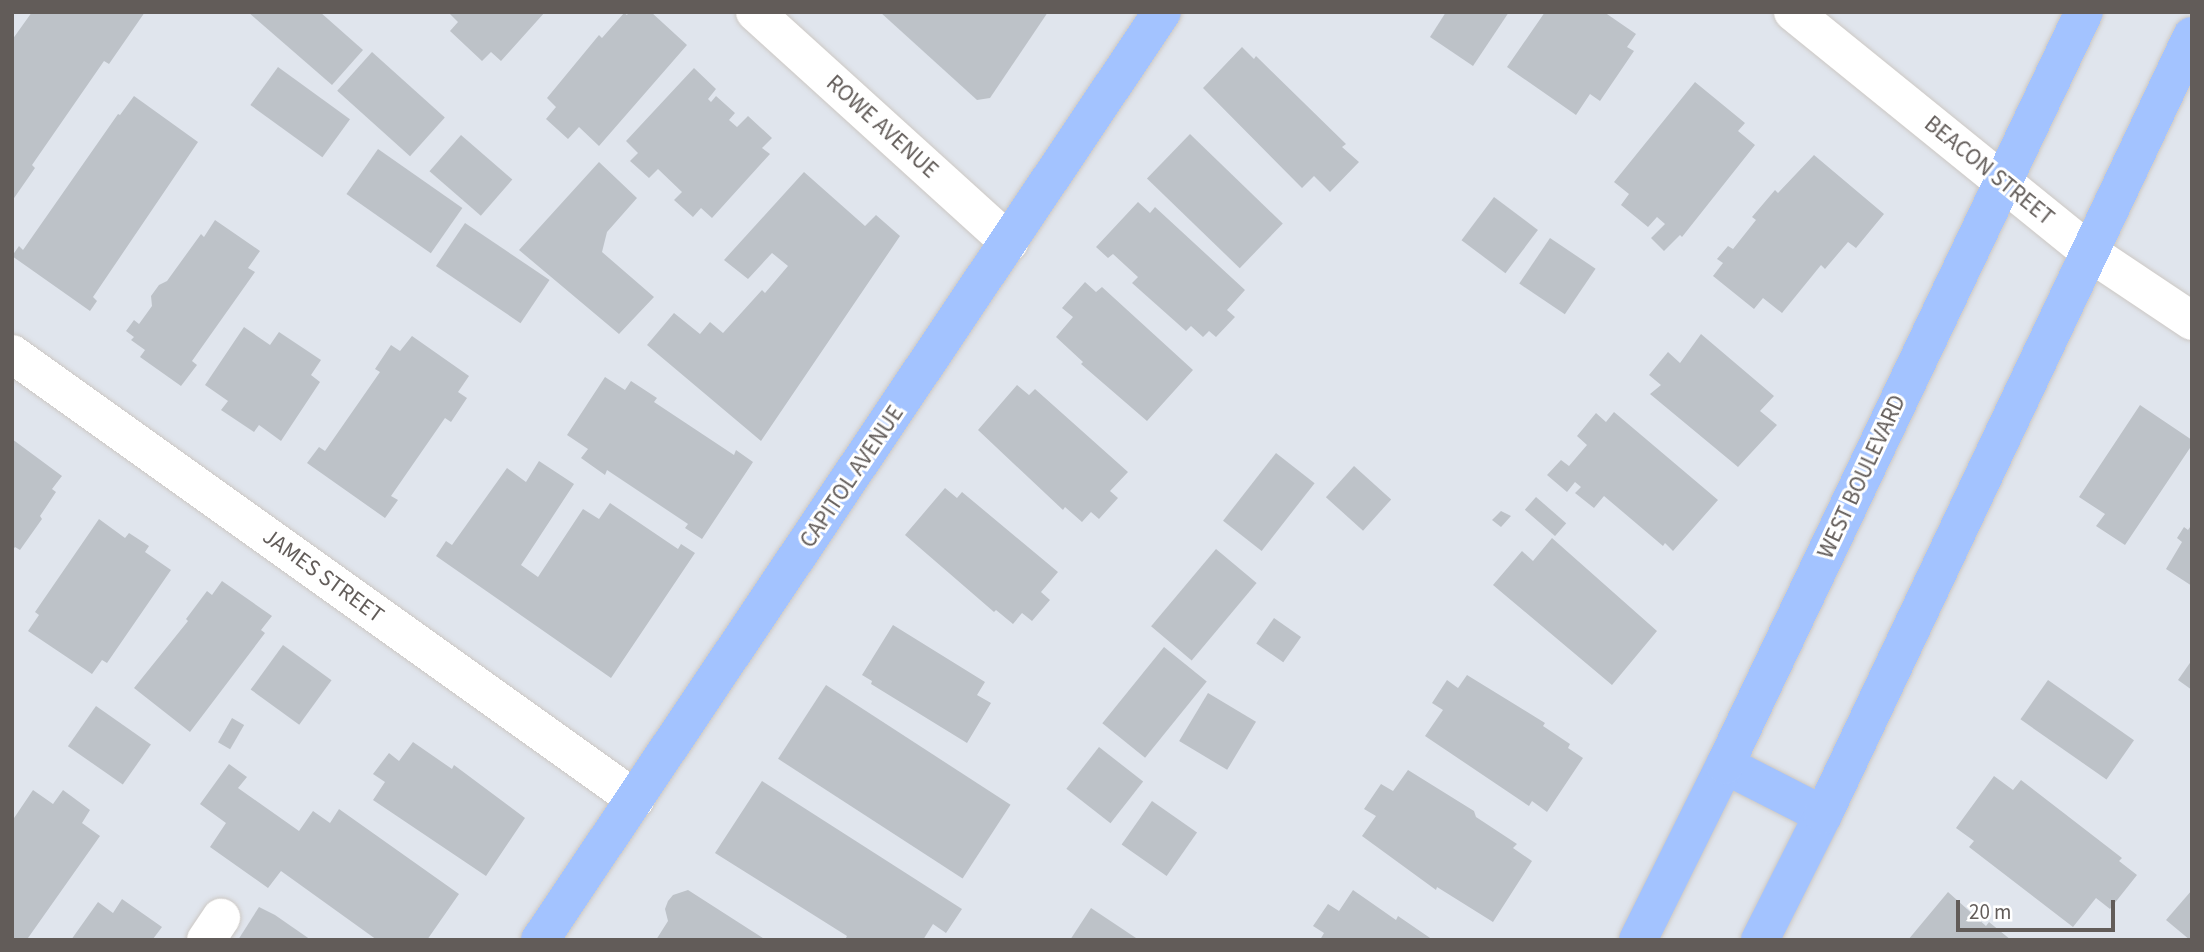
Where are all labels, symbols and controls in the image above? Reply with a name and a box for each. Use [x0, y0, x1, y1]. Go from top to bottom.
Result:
street label: ROWE AVENUE [820, 70, 944, 184]
street label: BEACON STREET [1919, 110, 2059, 232]
street label: WEST BOULEVARD [1812, 391, 1912, 563]
street label: CAPITOL AVENUE [794, 401, 910, 553]
street label: JAMES STREET [257, 523, 389, 629]
scale bar [1959, 886, 2118, 930]
text: 20 m [1969, 897, 2011, 927]

